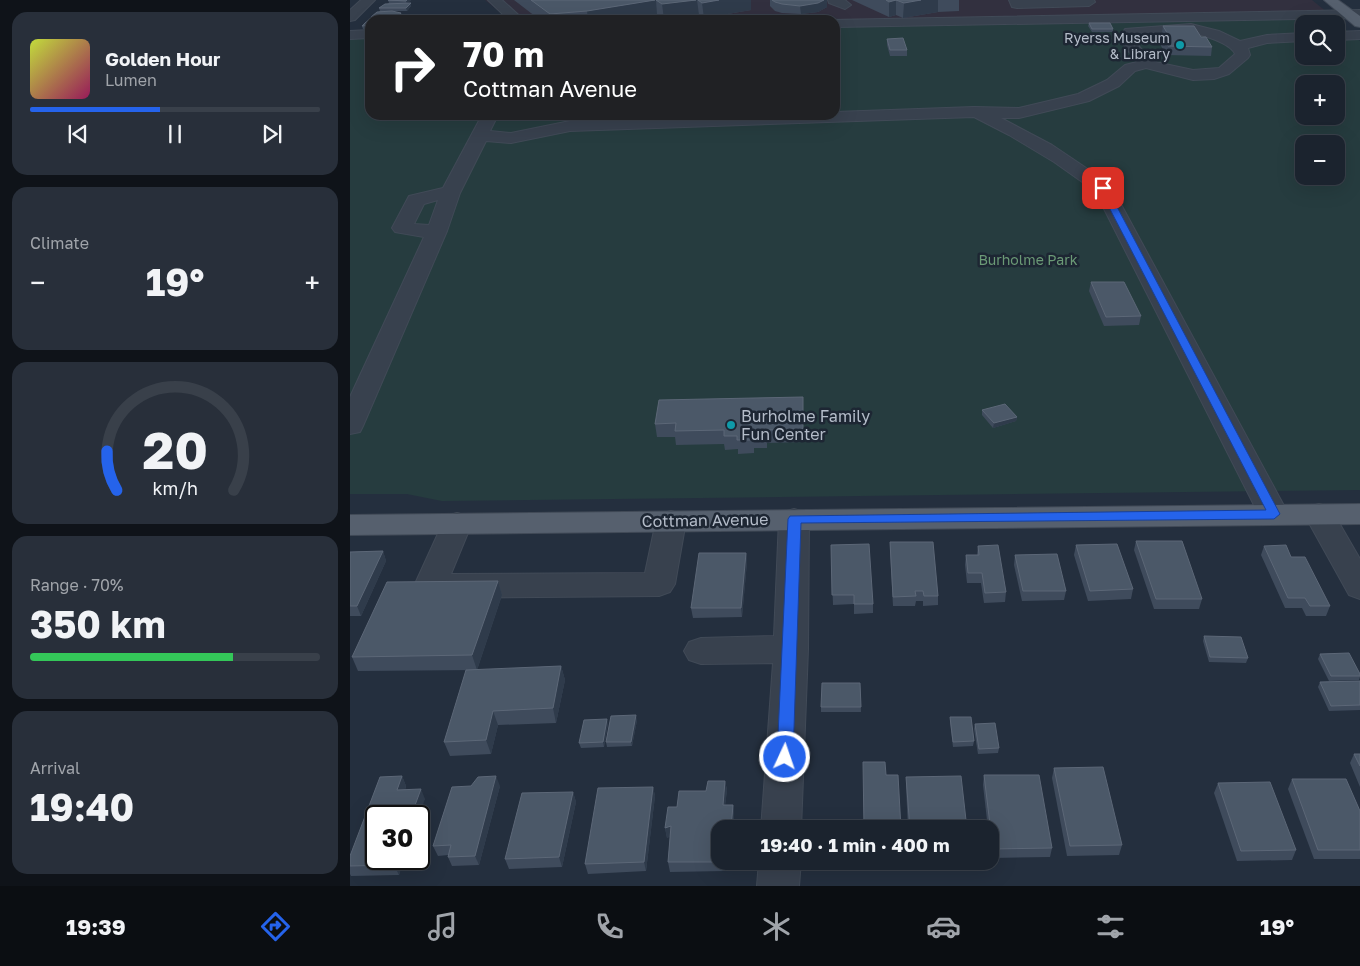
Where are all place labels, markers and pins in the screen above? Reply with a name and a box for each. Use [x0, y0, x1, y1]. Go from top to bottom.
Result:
place label: Ryerss Museum & Library [1064, 29, 1170, 62]
marker: Ryerss Museum & Library [1174, 39, 1186, 51]
pin [1082, 167, 1124, 209]
place label: Burholme Family Fun Center [741, 406, 870, 444]
marker: Burholme Family Fun Center [725, 419, 737, 431]

